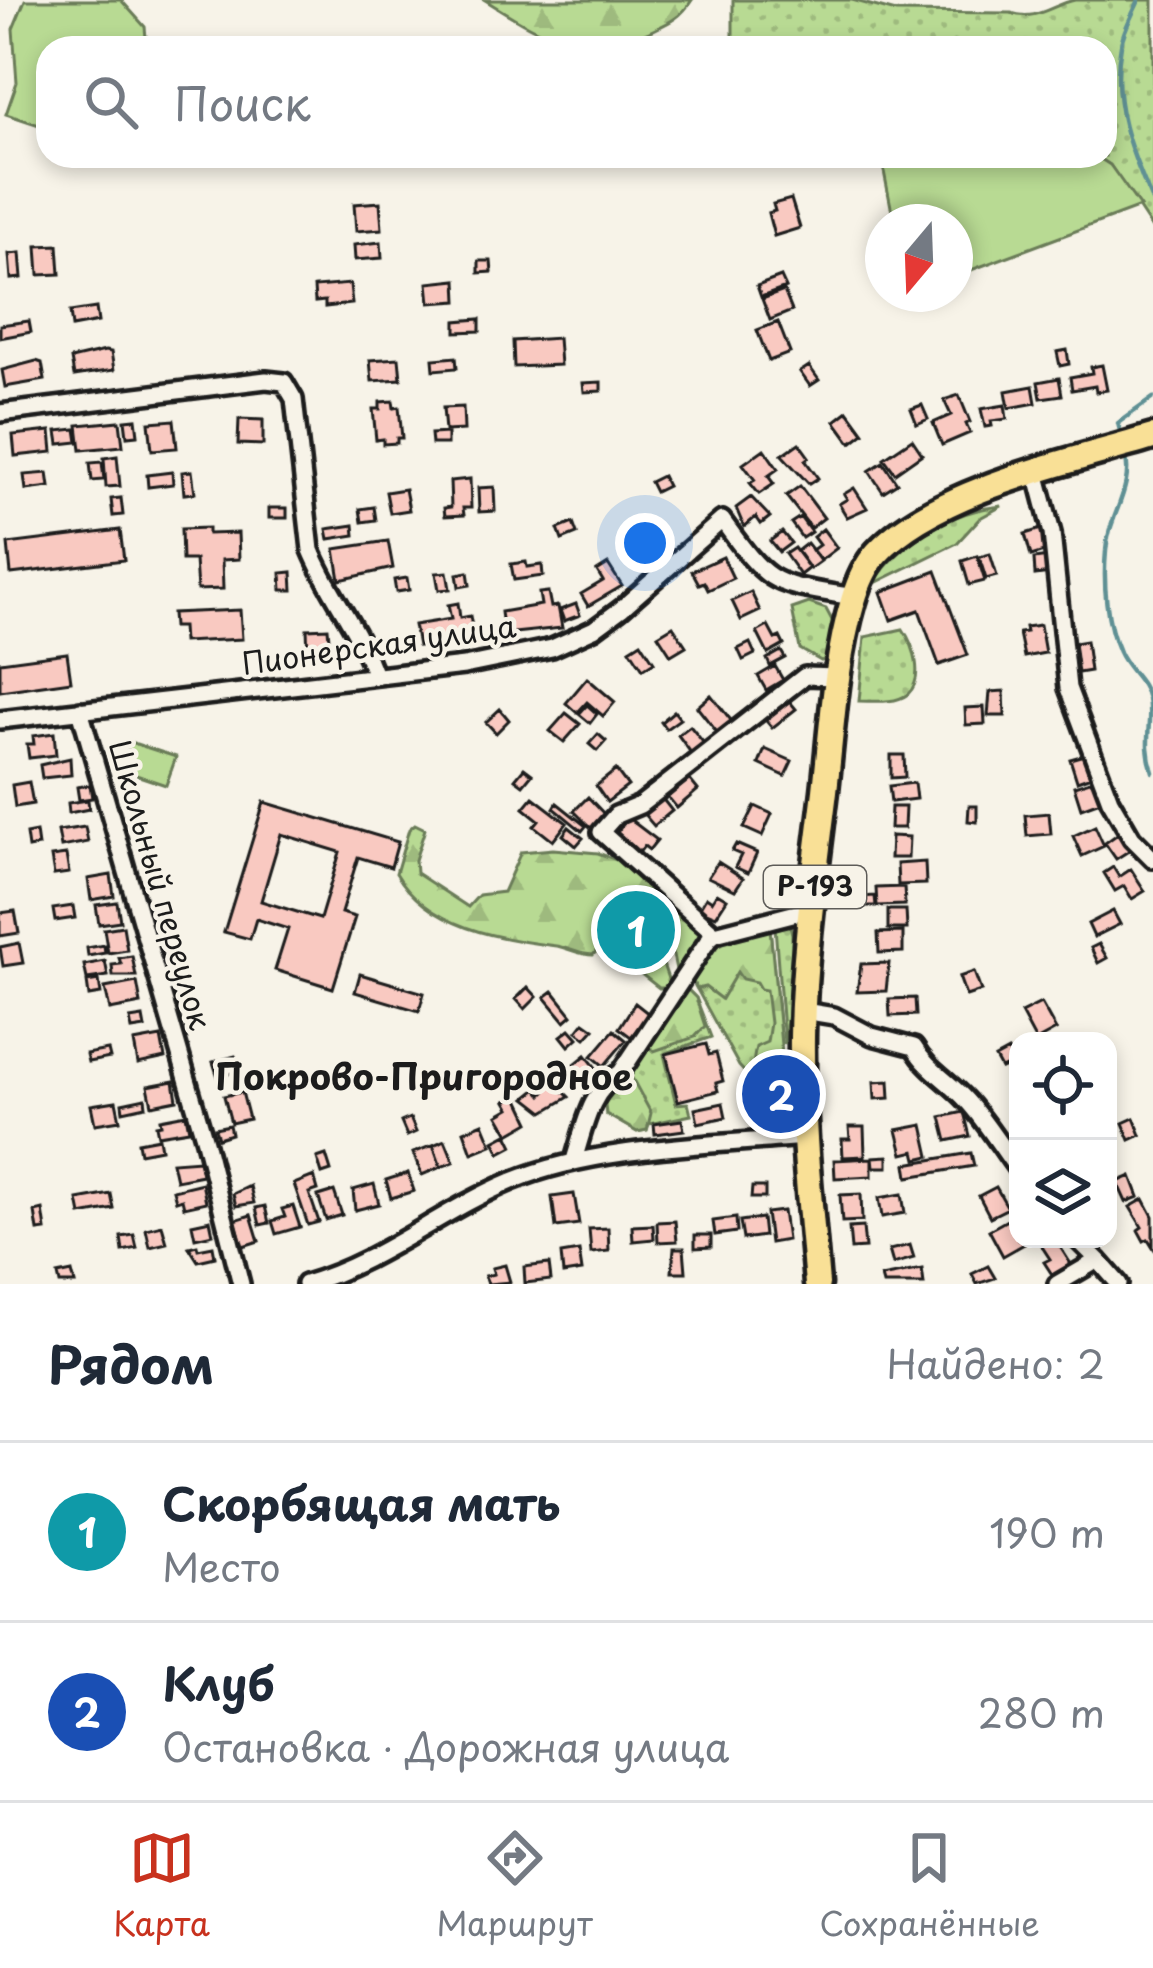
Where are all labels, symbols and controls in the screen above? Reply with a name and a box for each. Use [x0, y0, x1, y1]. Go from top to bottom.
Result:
search box [36, 36, 1117, 168]
text: Поиск [174, 68, 311, 136]
icon: search [78, 69, 144, 135]
north arrow [865, 204, 973, 312]
your location [615, 513, 675, 573]
street label: Пионерская улица [239, 602, 519, 685]
street label: Школьный переулок [99, 734, 224, 1034]
road number: Р-193 [764, 866, 866, 908]
pin: 1 [597, 885, 675, 975]
map controls [1009, 1032, 1117, 1248]
button: locate [1009, 1032, 1117, 1140]
district label: Покрово-Пригородное [215, 1048, 633, 1102]
pin: 2 [742, 1049, 820, 1139]
button: layers [1009, 1140, 1117, 1248]
text: Рядом [48, 1324, 214, 1401]
text: Найдено: 2 [886, 1333, 1105, 1392]
text: Скорбящая мать [162, 1468, 561, 1536]
text: 1 [78, 1502, 96, 1561]
text: 190 m [989, 1502, 1105, 1561]
text: Место [162, 1536, 281, 1595]
text: Клуб [162, 1648, 275, 1716]
text: 2 [73, 1682, 101, 1741]
text: 280 m [978, 1682, 1105, 1741]
text: Остановка · Дорожная улица [162, 1716, 729, 1775]
tab: Карта [113, 1825, 210, 1947]
tab: Маршрут [437, 1825, 593, 1947]
tab: Сохранённые [819, 1825, 1040, 1947]

